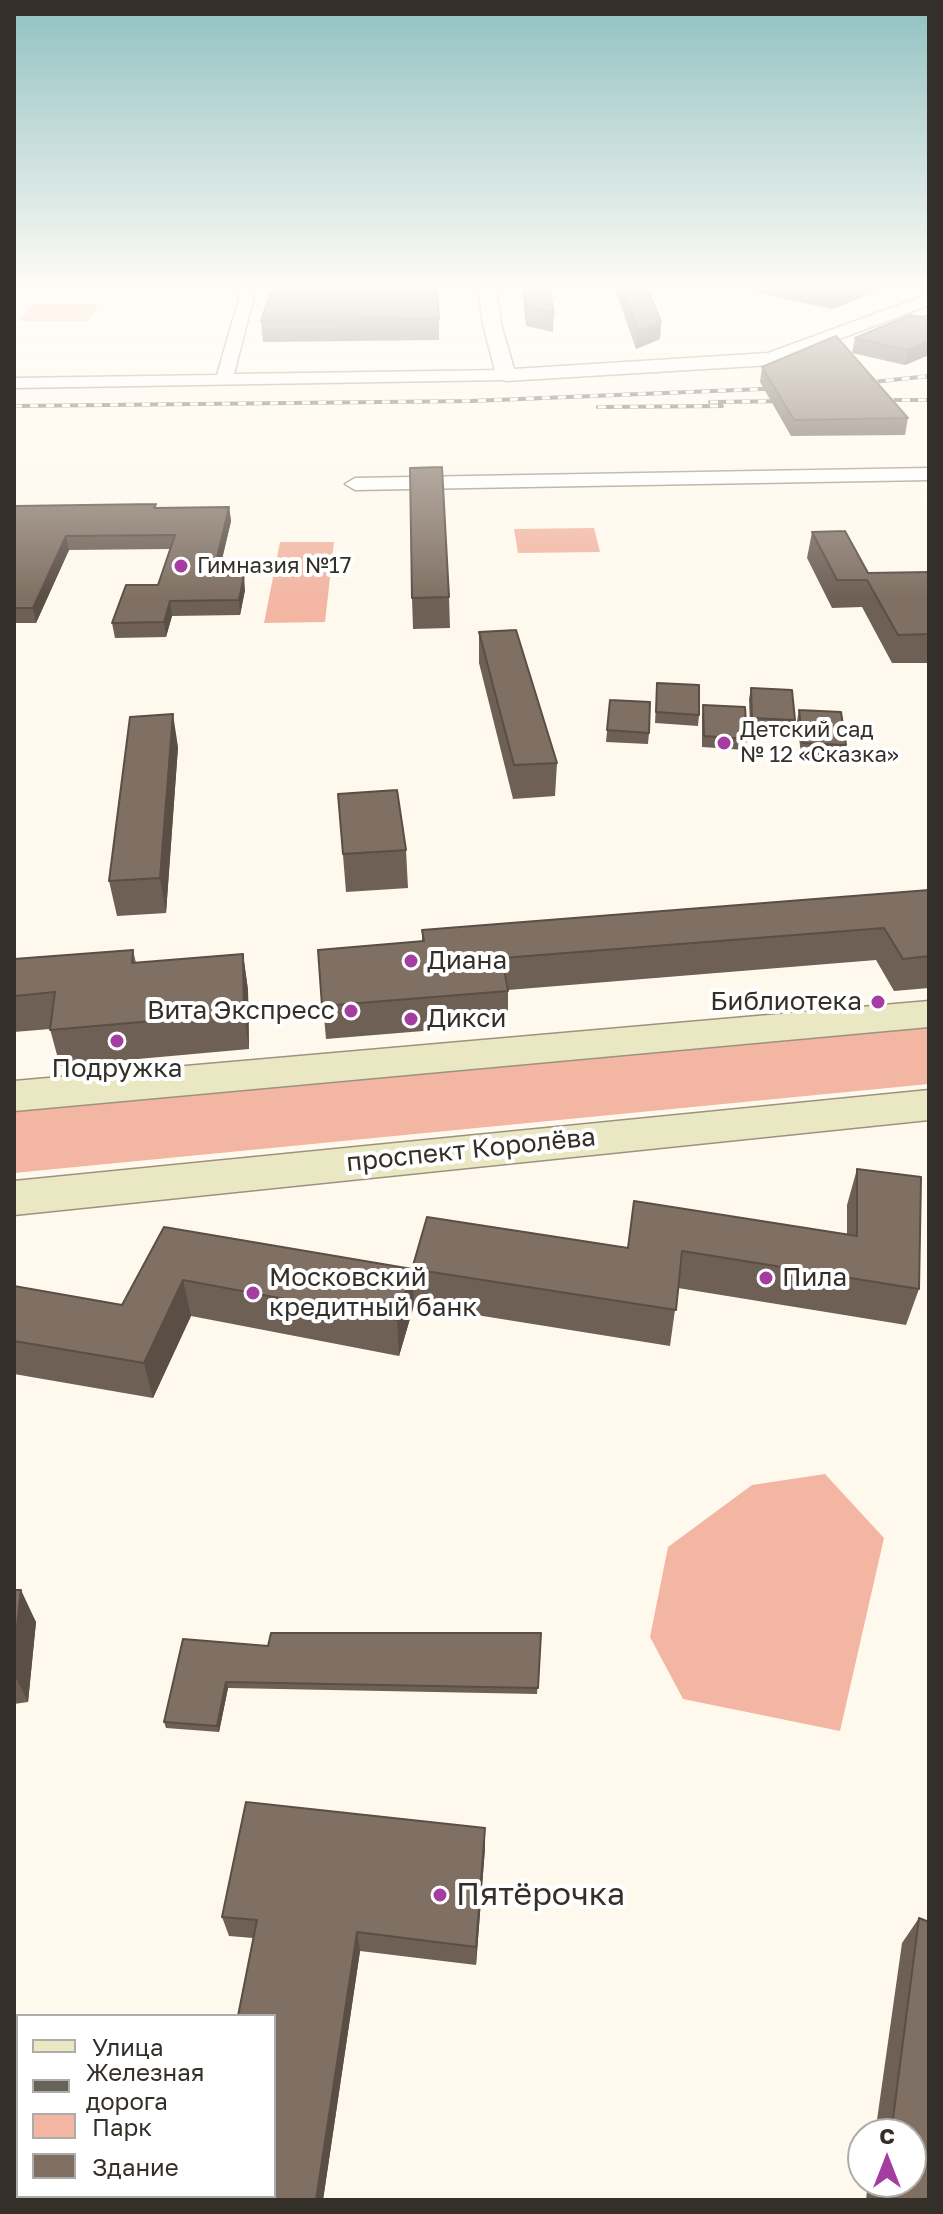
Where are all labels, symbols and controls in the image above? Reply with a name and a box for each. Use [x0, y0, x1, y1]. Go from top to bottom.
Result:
place label: Гимназия №17 [197, 553, 351, 579]
marker: Гимназия №17 [172, 557, 190, 575]
place label: Детский сад № 12 «Сказка» [740, 717, 899, 768]
marker: Детский сад № 12 «Сказка» [715, 734, 733, 752]
place label: Диана [427, 945, 507, 977]
marker: Диана [402, 952, 420, 970]
place label: Библиотека [710, 986, 862, 1018]
marker: Библиотека [869, 993, 887, 1011]
place label: Вита Экспресс [147, 995, 335, 1027]
marker: Вита Экспресс [342, 1002, 360, 1020]
place label: Дикси [427, 1003, 506, 1035]
marker: Дикси [402, 1010, 420, 1028]
marker: Подружка [108, 1032, 126, 1050]
place label: Подружка [51, 1053, 183, 1085]
street label: проспект Королёва [345, 1121, 597, 1179]
place label: Московский кредитный банк [269, 1262, 477, 1324]
place label: Пила [782, 1262, 847, 1294]
marker: Пила [757, 1269, 775, 1287]
marker: Московский кредитный банк [244, 1284, 262, 1302]
place label: Пятёрочка [456, 1876, 625, 1914]
marker: Пятёрочка [431, 1886, 449, 1904]
legend [16, 2014, 276, 2198]
text: Улица [92, 2032, 164, 2061]
text: Железная дорога [86, 2057, 204, 2115]
text: Парк [92, 2112, 152, 2141]
north arrow [847, 2118, 927, 2198]
text: С [879, 2122, 895, 2149]
text: Здание [92, 2152, 179, 2181]

